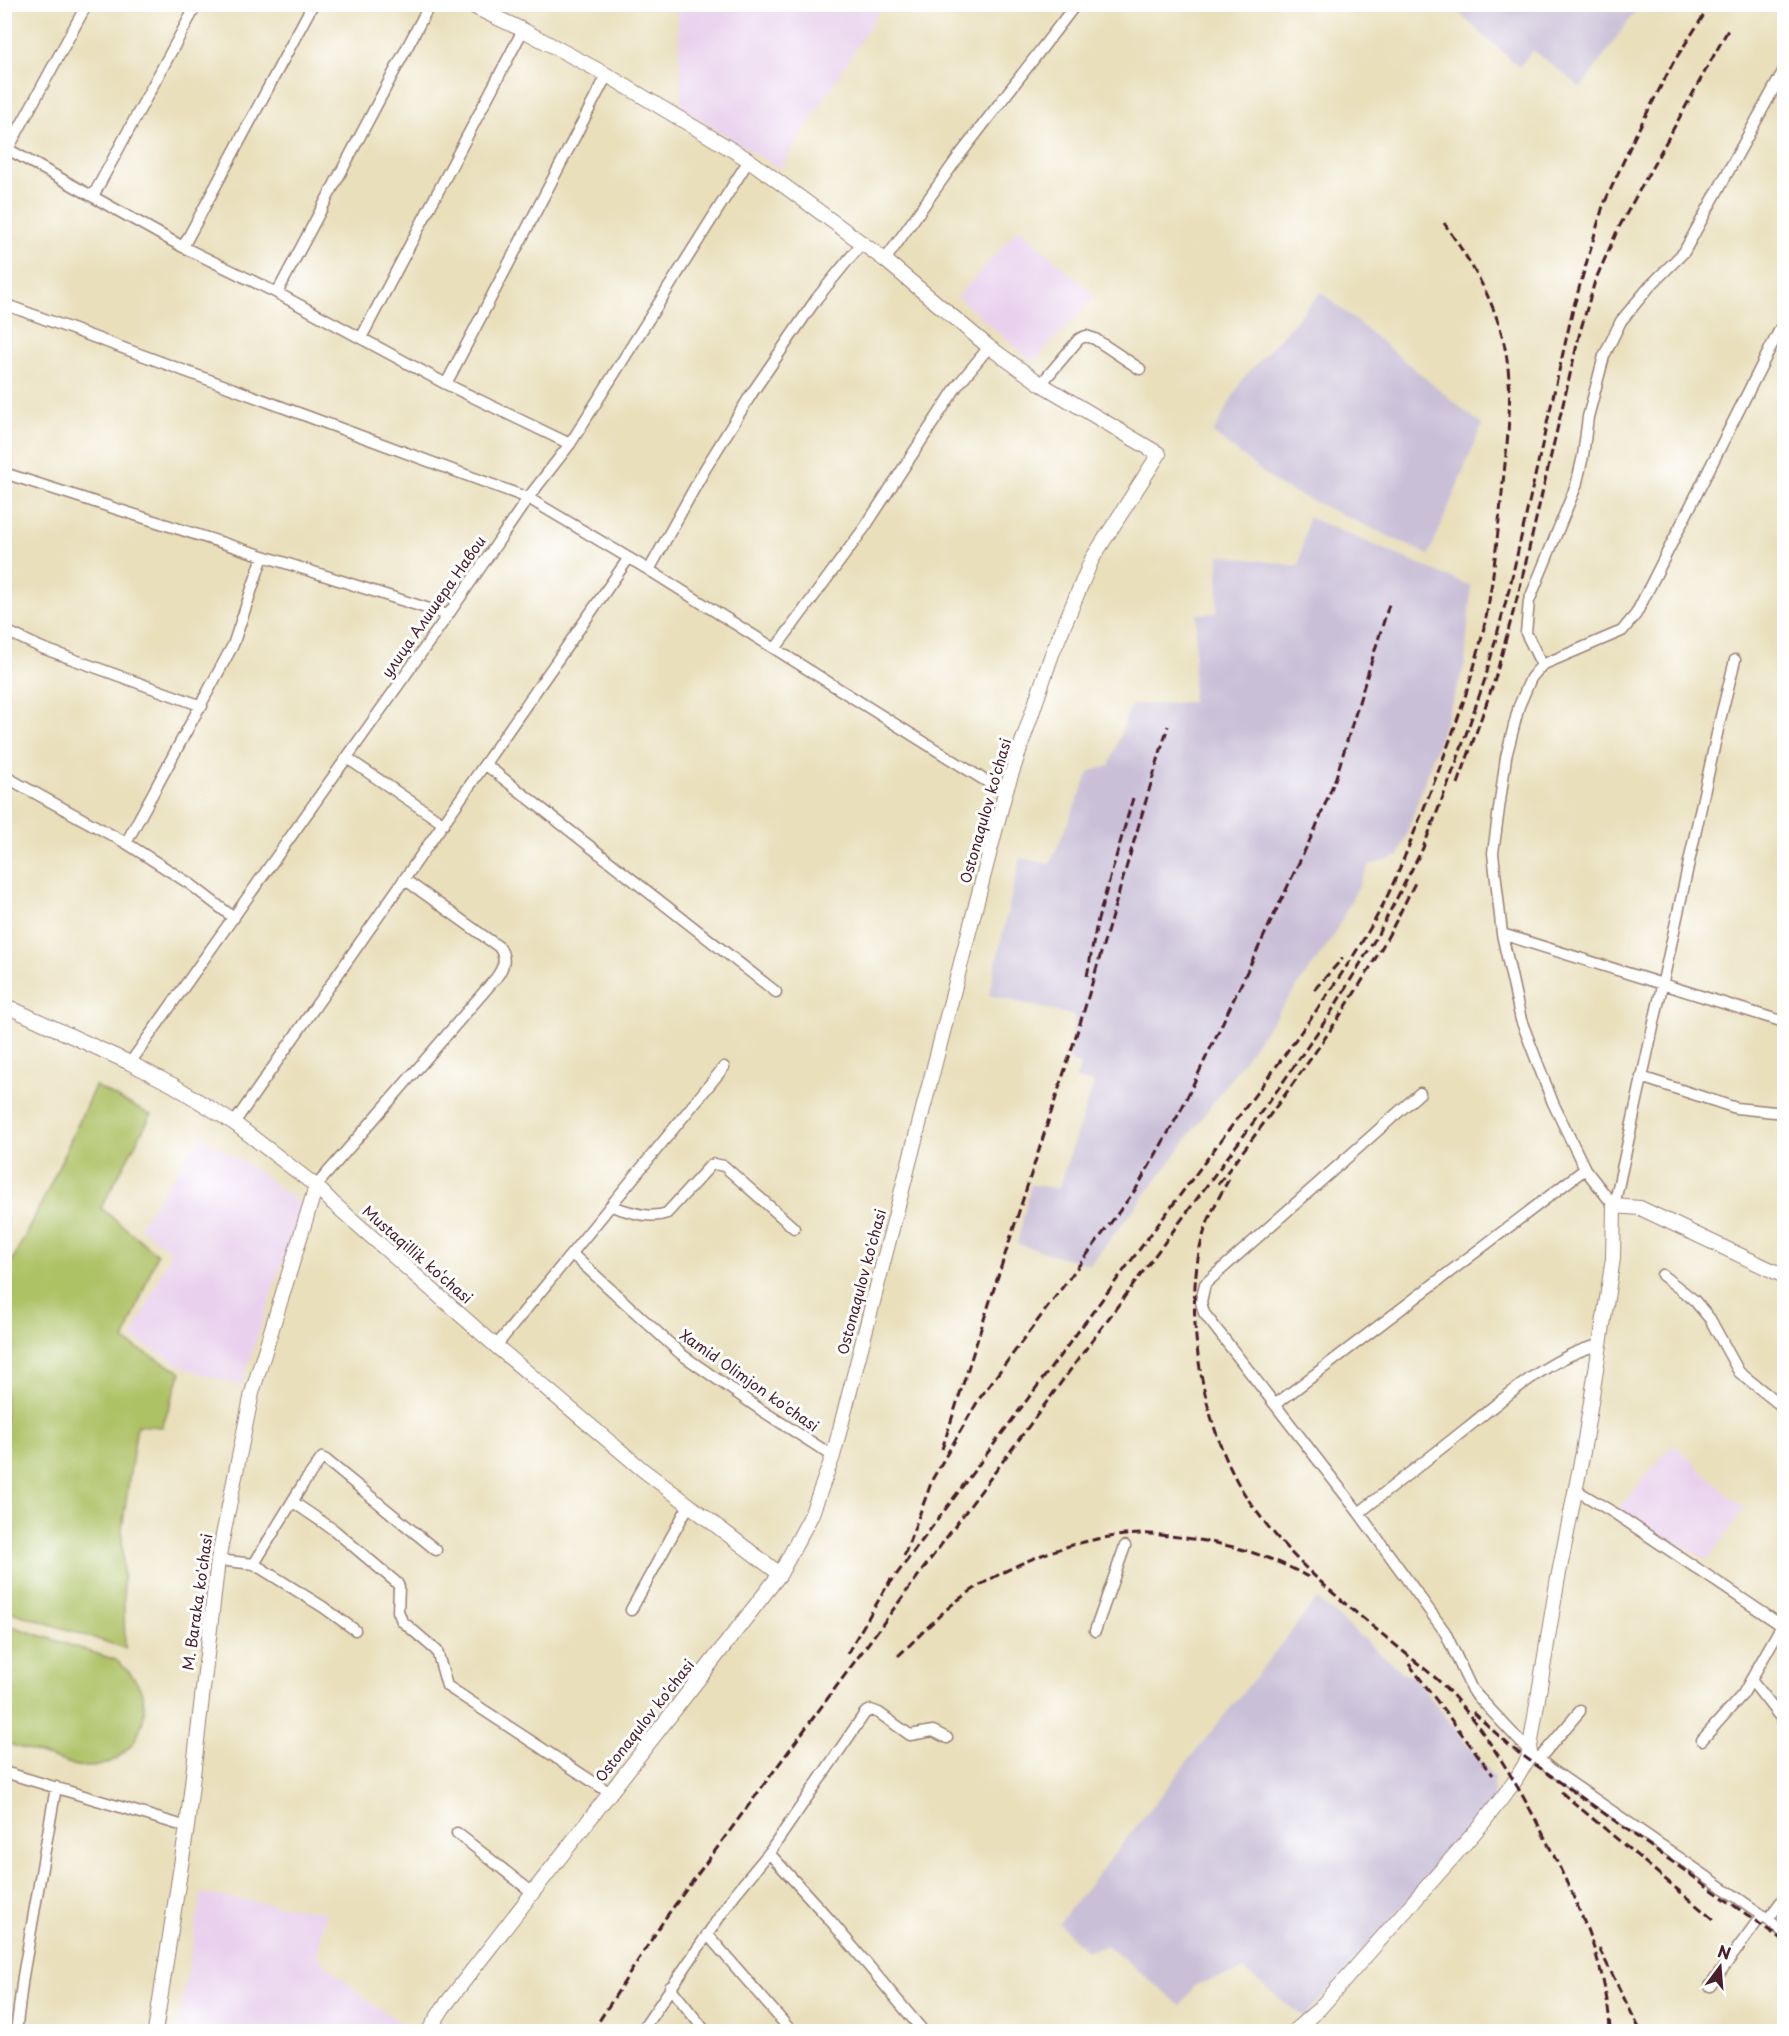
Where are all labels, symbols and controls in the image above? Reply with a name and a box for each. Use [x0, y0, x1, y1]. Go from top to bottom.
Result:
street label: улица Алишера Навои [375, 530, 491, 682]
street label: Ostonaqulov ko'chasi [953, 735, 1016, 886]
street label: Mustaqillik ko‘chasi [358, 1199, 478, 1308]
street label: Ostonaqulov ko'chasi [830, 1206, 891, 1357]
street label: Xamid Olimjon ko'chasi [676, 1323, 824, 1437]
street label: M. Baraka ko'chasi [176, 1532, 218, 1672]
street label: Ostonaqulov ko'chasi [589, 1654, 699, 1786]
north arrow [1690, 1937, 1750, 1997]
text: N [1715, 1938, 1734, 1965]

